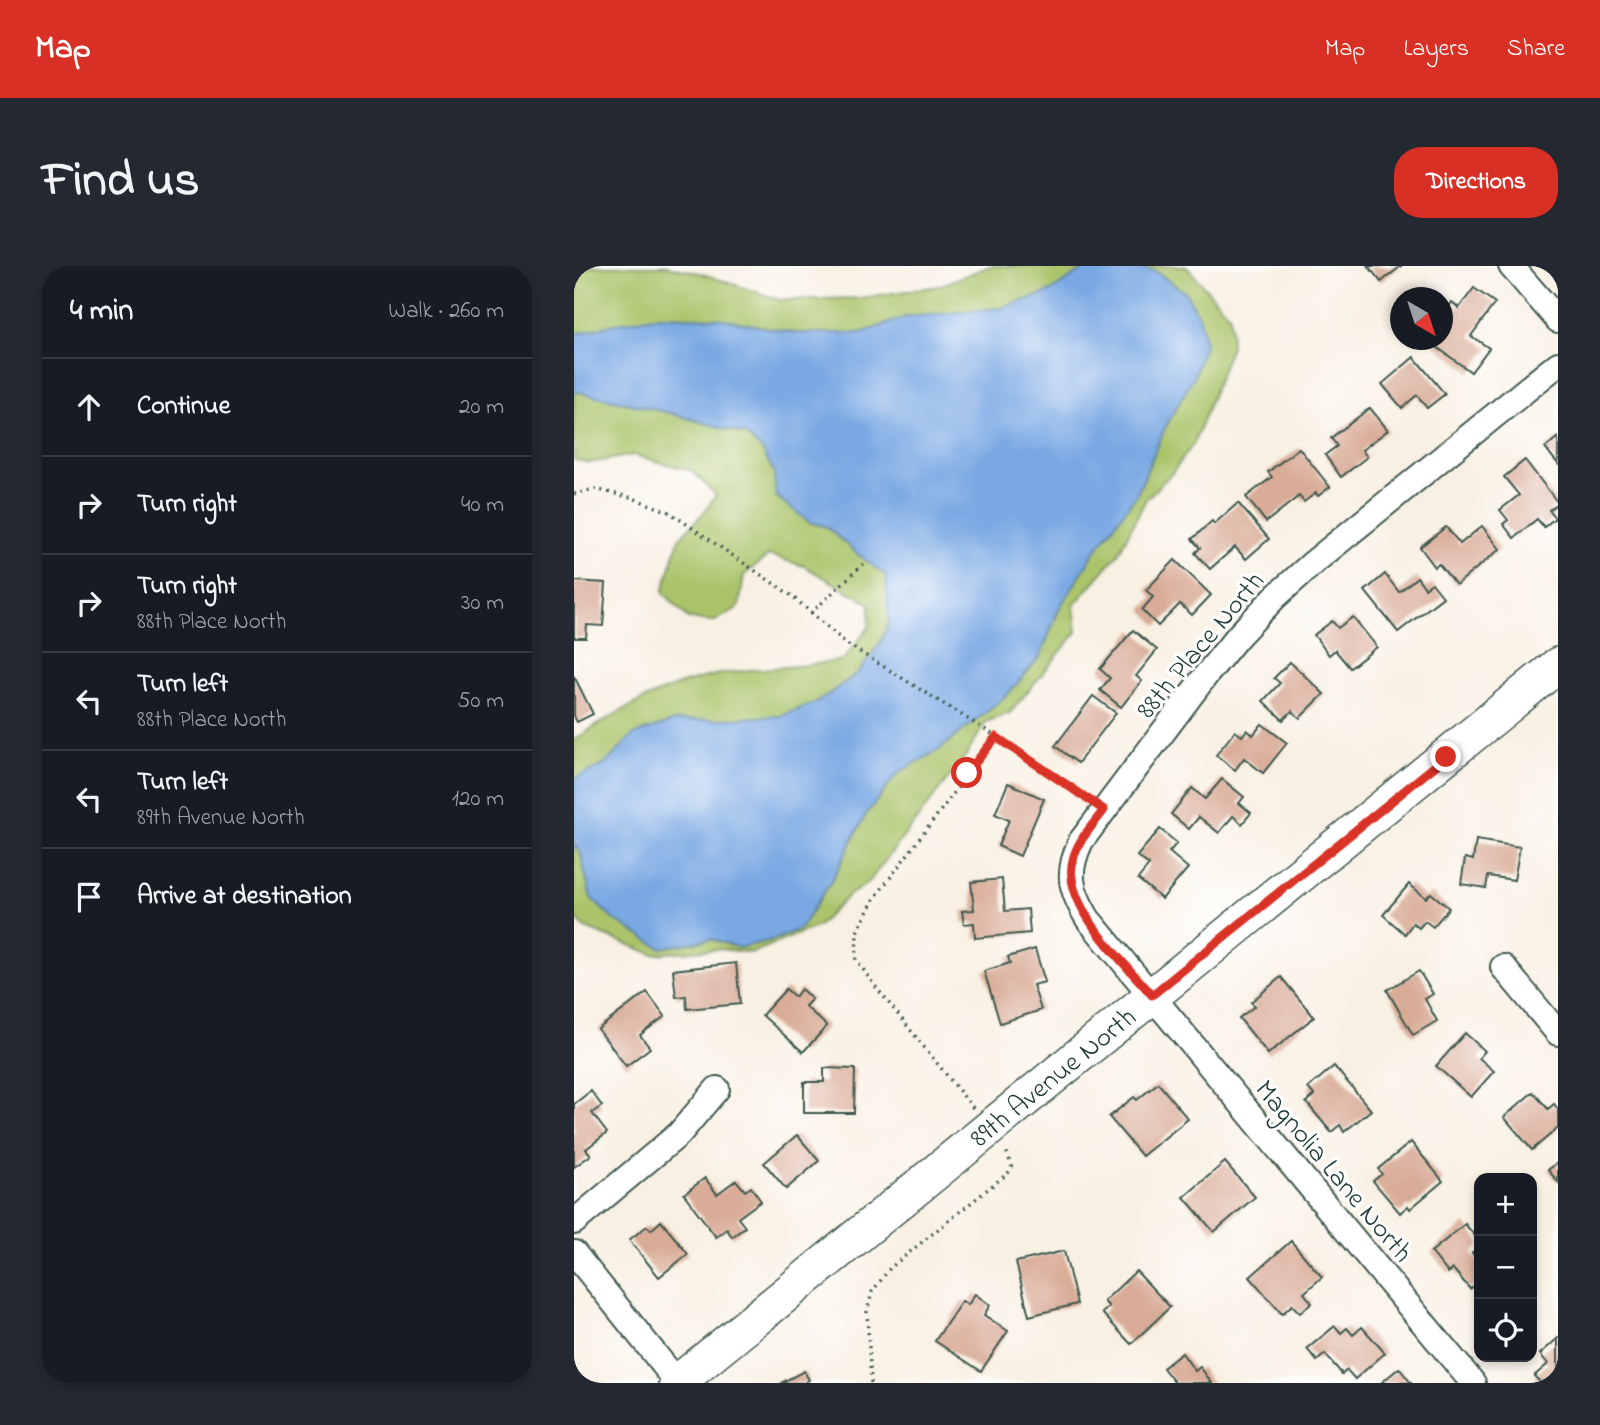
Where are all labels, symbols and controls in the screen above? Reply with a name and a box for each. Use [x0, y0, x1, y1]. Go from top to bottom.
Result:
text: Map [35, 25, 91, 73]
text: Map [1325, 32, 1365, 67]
text: Layers [1403, 32, 1469, 67]
text: Share [1507, 32, 1565, 67]
text: Find us [42, 146, 199, 218]
button: Directions [1394, 147, 1558, 218]
north arrow [1390, 287, 1453, 350]
text: 4 min [70, 290, 133, 334]
text: Walk · 260 m [388, 295, 504, 328]
icon: ahead [70, 388, 108, 426]
text: Continue [137, 388, 230, 426]
text: 20 m [459, 391, 504, 424]
icon: right [70, 486, 108, 524]
text: Turn right [137, 486, 237, 524]
text: 40 m [461, 489, 504, 522]
street label: 88th Place North [1128, 563, 1276, 729]
text: Turn right [137, 568, 237, 606]
icon: right [70, 584, 108, 622]
text: 30 m [461, 587, 504, 620]
text: 88th Place North [137, 606, 286, 639]
text: Turn left [137, 666, 228, 704]
icon: left [70, 682, 108, 720]
text: 50 m [457, 685, 504, 718]
text: 88th Place North [137, 704, 286, 737]
route end [1430, 741, 1461, 772]
route start [951, 757, 982, 788]
text: Turn left [137, 764, 228, 802]
icon: left [70, 780, 108, 818]
text: 120 m [452, 783, 504, 816]
text: 89th Avenue North [137, 802, 305, 835]
icon: arrive [70, 878, 108, 916]
text: Arrive at destination [137, 878, 352, 916]
street label: 89th Avenue North [962, 999, 1146, 1159]
street label: Magnolia Lane North [1243, 1072, 1421, 1273]
map controls [1474, 1173, 1537, 1362]
button: + [1474, 1173, 1537, 1236]
button: − [1474, 1236, 1537, 1299]
button: locate [1474, 1299, 1537, 1362]

